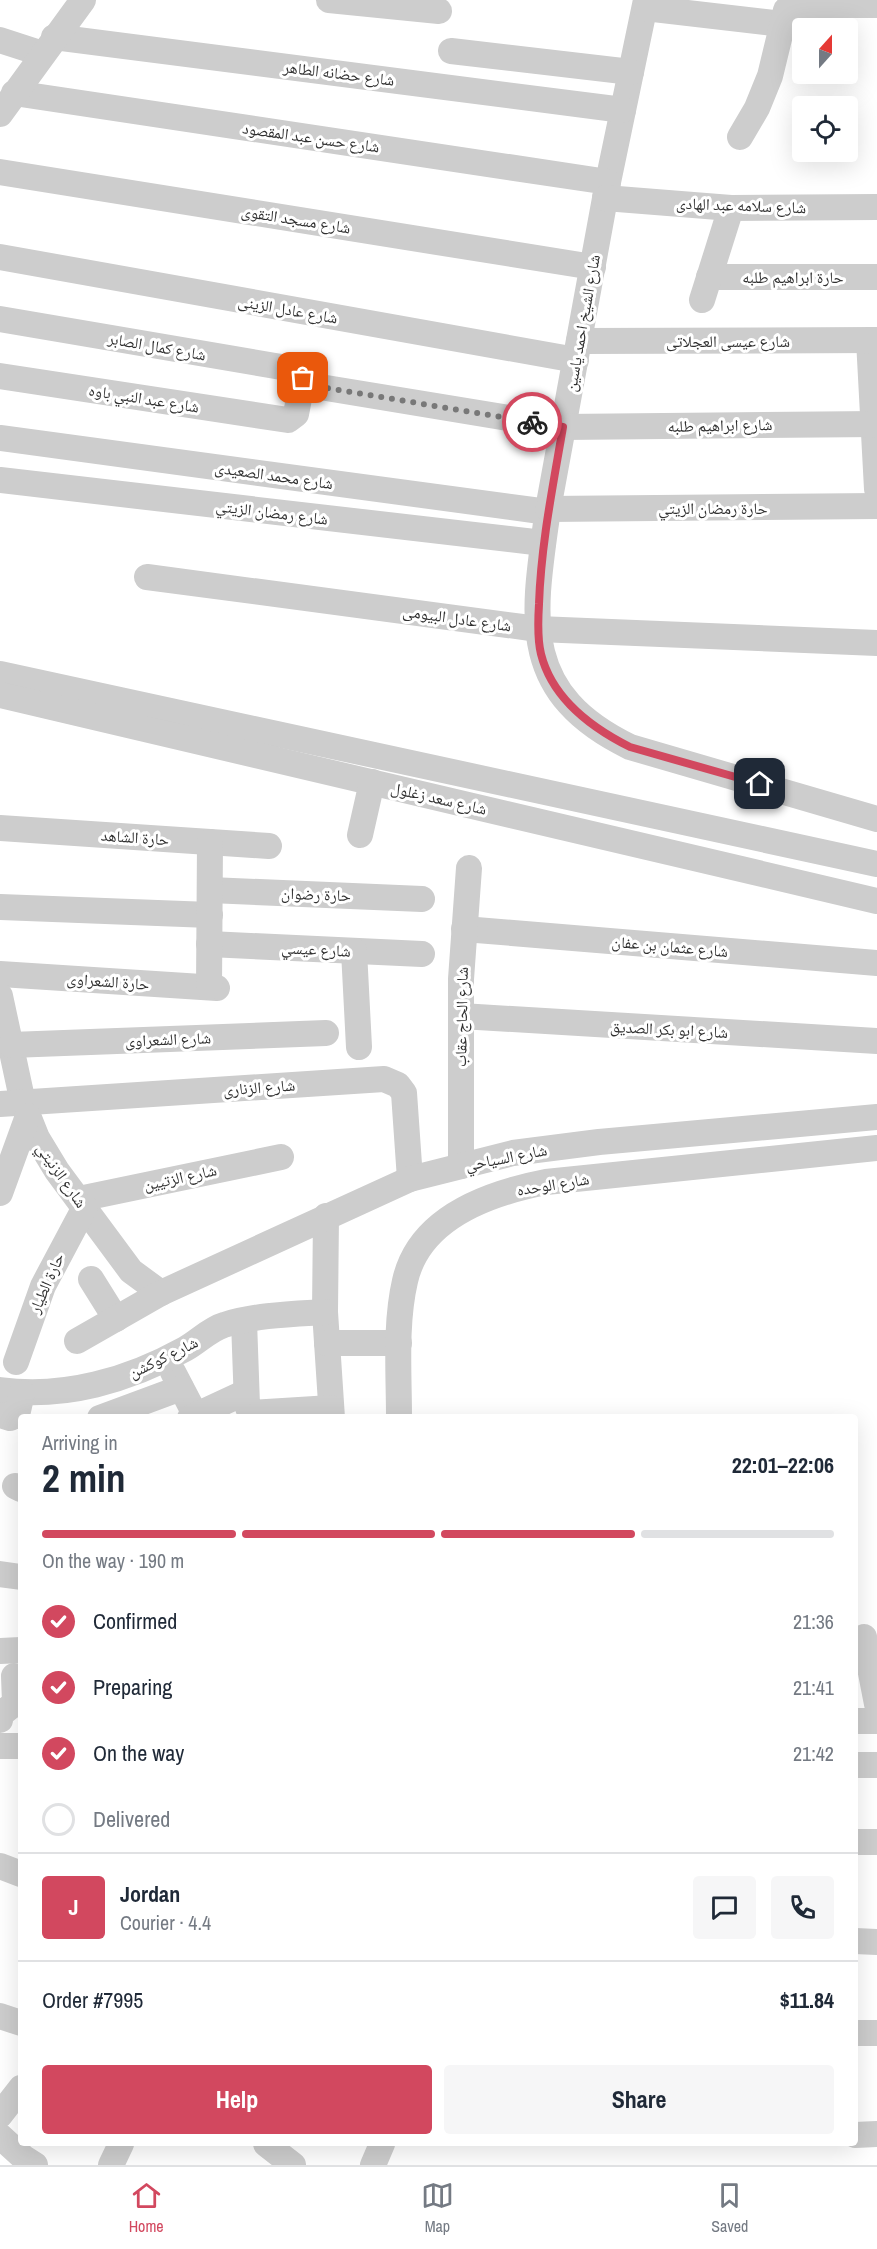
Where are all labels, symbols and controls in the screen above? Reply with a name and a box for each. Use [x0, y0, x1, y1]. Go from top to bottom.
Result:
north arrow [792, 18, 858, 84]
map controls [792, 18, 858, 162]
street label: شارع حضانه الطاهر [281, 55, 396, 91]
button: locate [792, 96, 858, 162]
street label: شارع حسن عبد المقصود [241, 116, 381, 158]
street label: شارع سلامه عبد الهادى [675, 192, 807, 218]
street label: شارع مسجد التقوى [240, 200, 352, 238]
street label: شارع الشيخ احمد ياسين [559, 253, 605, 393]
street label: حارة ابراهيم طلبه [742, 266, 844, 288]
street label: شارع عادل الزينى [236, 289, 340, 329]
street label: شارع كمال الصابر [105, 326, 208, 365]
street label: شارع عيسى العجلاتى [666, 330, 790, 352]
pin [277, 352, 328, 403]
icon: bag [286, 361, 319, 394]
street label: شارع عبد النبي باوه [87, 378, 201, 420]
courier [502, 392, 562, 452]
icon: bike [516, 406, 549, 439]
street label: شارع ابراهيم طلبه [667, 413, 773, 437]
street label: شارع محمد الصعيدى [213, 456, 335, 494]
street label: شارع رمضان الزيتي [214, 494, 329, 532]
street label: حارة رمضان الزيتي [658, 497, 768, 521]
street label: شارع عادل البيومى [401, 599, 513, 637]
pin [734, 758, 785, 809]
icon: home [743, 767, 776, 800]
street label: شارع سعد زغلول [389, 776, 489, 820]
street label: حارة الشاهد [100, 824, 170, 850]
street label: حارة رضوان [281, 882, 351, 906]
street label: شارع عثمان بن عفان [611, 930, 729, 962]
street label: شارع عيسي [281, 936, 351, 964]
street label: حارة الشعراوى [66, 967, 150, 995]
street label: شارع الحاج عقاب [449, 967, 473, 1067]
street label: شارع ابو بكر الصديق [609, 1015, 729, 1043]
street label: شارع الشعراوى [125, 1027, 211, 1051]
street label: شارع الزنارى [222, 1074, 296, 1100]
street label: شارع الزنيتي [30, 1138, 92, 1213]
street label: شارع السياحي [463, 1138, 549, 1178]
street label: شارع الزتيين [141, 1159, 219, 1195]
street label: شارع الوحده [515, 1167, 591, 1201]
street label: حارة الطيار [23, 1249, 69, 1318]
street label: شارع كوكشن [125, 1331, 201, 1383]
text: Arriving in [42, 1429, 118, 1456]
text: 22:01–22:06 [732, 1450, 834, 1480]
text: 2 min [42, 1452, 126, 1504]
text: On the way · 190 m [42, 1547, 184, 1574]
icon: check [42, 1605, 75, 1638]
text: Confirmed [93, 1606, 177, 1636]
text: 21:36 [793, 1608, 834, 1635]
icon: check [42, 1671, 75, 1704]
text: Preparing [93, 1672, 172, 1702]
text: 21:41 [793, 1674, 834, 1701]
icon: check [42, 1737, 75, 1770]
text: On the way [93, 1738, 184, 1768]
text: 21:42 [793, 1740, 834, 1767]
text: Delivered [93, 1804, 170, 1834]
button: chat [693, 1876, 756, 1939]
button: phone [771, 1876, 834, 1939]
text: Jordan [120, 1879, 180, 1909]
text: J [68, 1892, 79, 1922]
text: Courier · 4.4 [120, 1909, 211, 1936]
text: Order #7995 [42, 1985, 143, 2015]
text: $11.84 [780, 1985, 834, 2015]
button: Help [42, 2065, 432, 2134]
button: Share [444, 2065, 834, 2134]
tab: Home [129, 2179, 164, 2237]
tab: Map [421, 2179, 454, 2237]
tab: Saved [711, 2179, 748, 2237]

